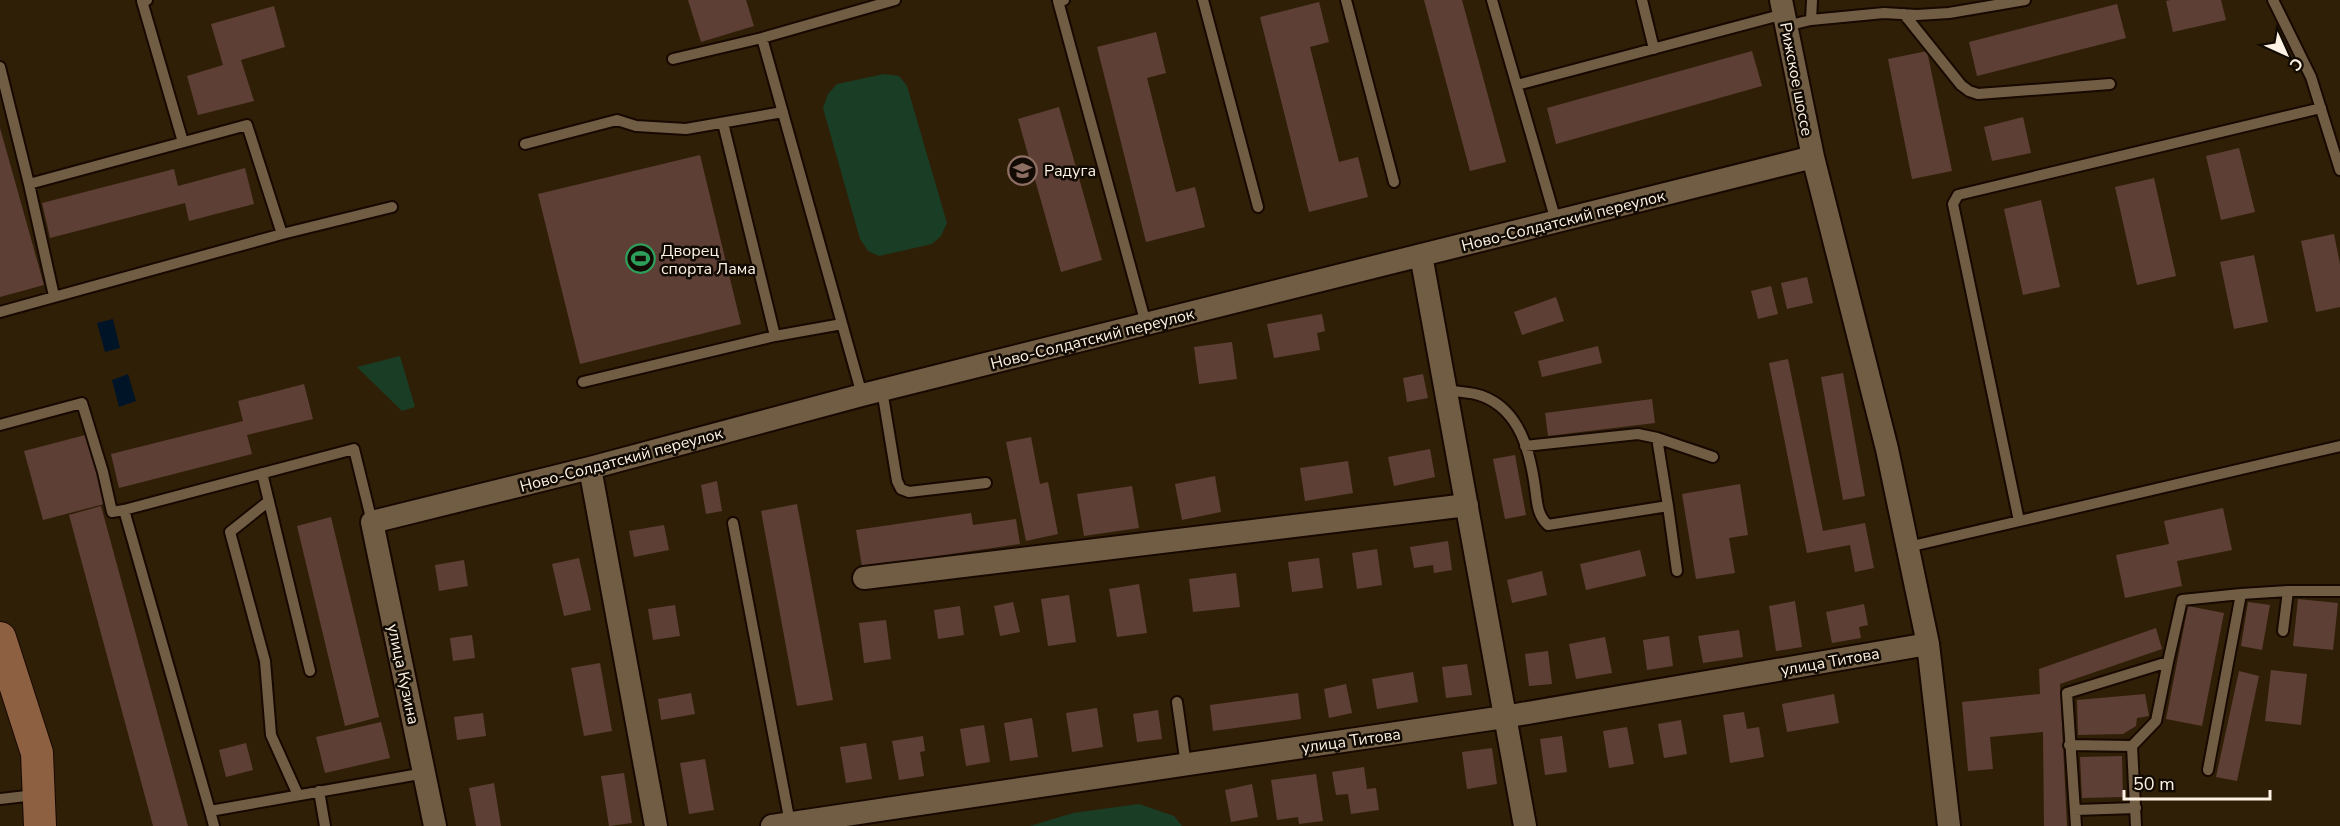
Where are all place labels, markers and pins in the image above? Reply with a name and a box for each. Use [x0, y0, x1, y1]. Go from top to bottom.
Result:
school or university icon: Радуга [1007, 154, 1039, 186]
place label: Радуга [1044, 160, 1096, 182]
place label: Дворец спорта Лама [661, 240, 756, 280]
sports icon: Дворец спорта Лама [624, 243, 656, 275]

